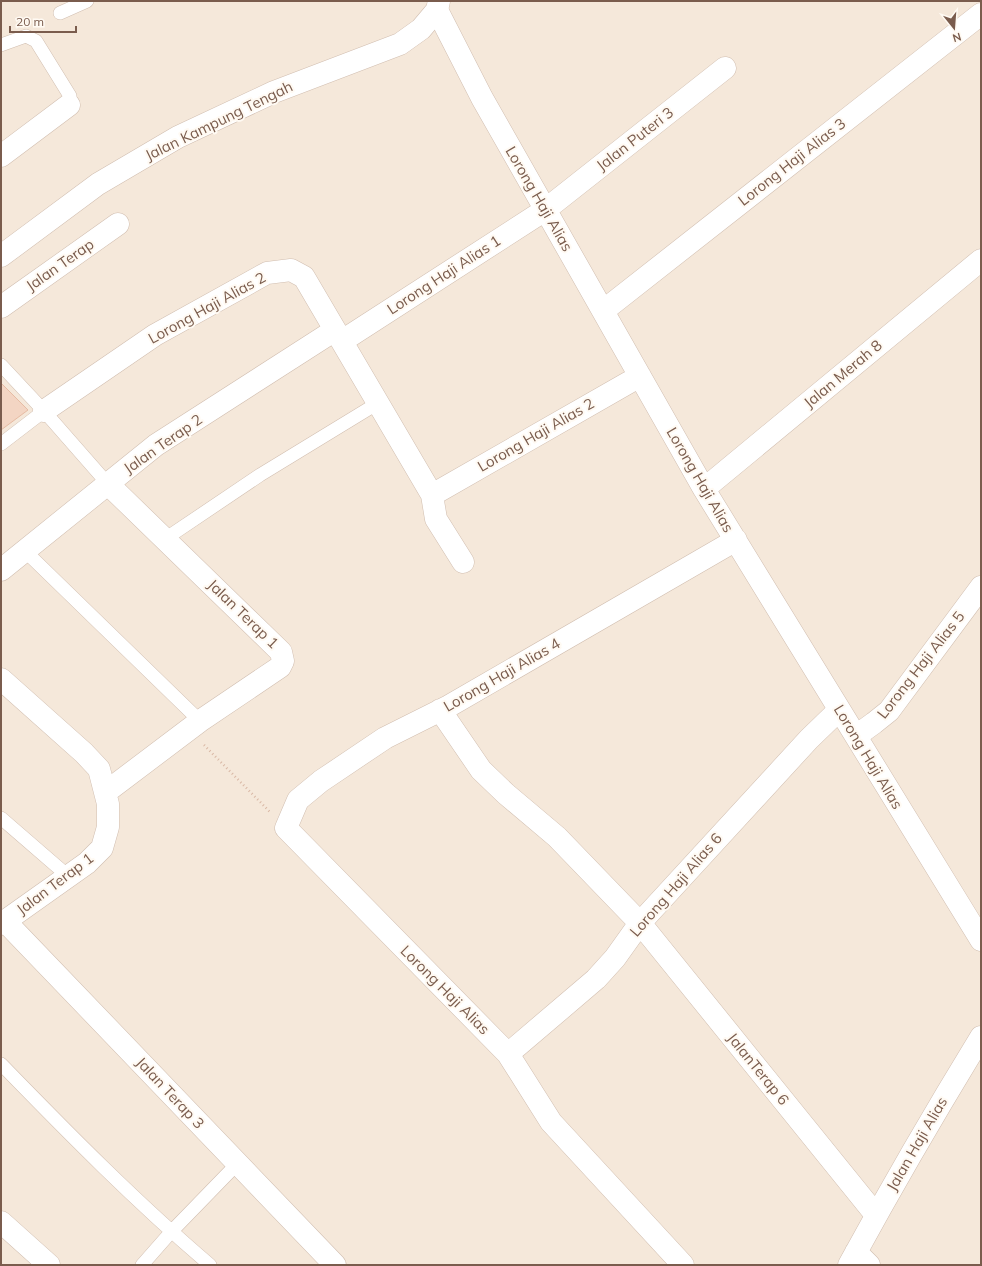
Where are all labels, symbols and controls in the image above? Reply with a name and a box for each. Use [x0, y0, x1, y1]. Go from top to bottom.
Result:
scale bar [10, 8, 76, 34]
north arrow [934, 8, 974, 48]
text: 20 m [16, 14, 44, 29]
text: N [951, 30, 963, 45]
street label: Jalan Kampung Tengah [142, 77, 296, 165]
street label: Jalan Puteri 3 [592, 103, 677, 175]
street label: Lorong Haji Alias 3 [734, 114, 849, 210]
street label: Lorong Haji Alias [502, 143, 577, 255]
street label: Lorong Haji Alias 1 [383, 231, 504, 318]
street label: Jalan Terap [22, 234, 97, 295]
street label: Lorong Haji Alias 2 [145, 267, 269, 348]
street label: Jalan Merah 8 [800, 335, 886, 412]
street label: Lorong Haji Alias 2 [474, 393, 597, 476]
street label: Jalan Terap 2 [120, 410, 206, 478]
street label: Lorong Haji Alias [663, 424, 738, 536]
street label: Jalan Terap 1 [204, 575, 283, 652]
street label: Lorong Haji Alias 5 [873, 607, 969, 722]
street label: Lorong Haji Alias 4 [440, 633, 563, 716]
street label: Lorong Haji Alias [830, 701, 907, 812]
street label: Lorong Haji Alias 6 [625, 829, 726, 940]
street label: Jalan Terap 1 [12, 848, 97, 919]
street label: Lorong Haji Alias [397, 941, 494, 1038]
street label: JalanTerap 6 [723, 1029, 793, 1109]
street label: Jalan Terap 3 [132, 1053, 209, 1133]
street label: Jalan Haji Alias [882, 1093, 951, 1194]

